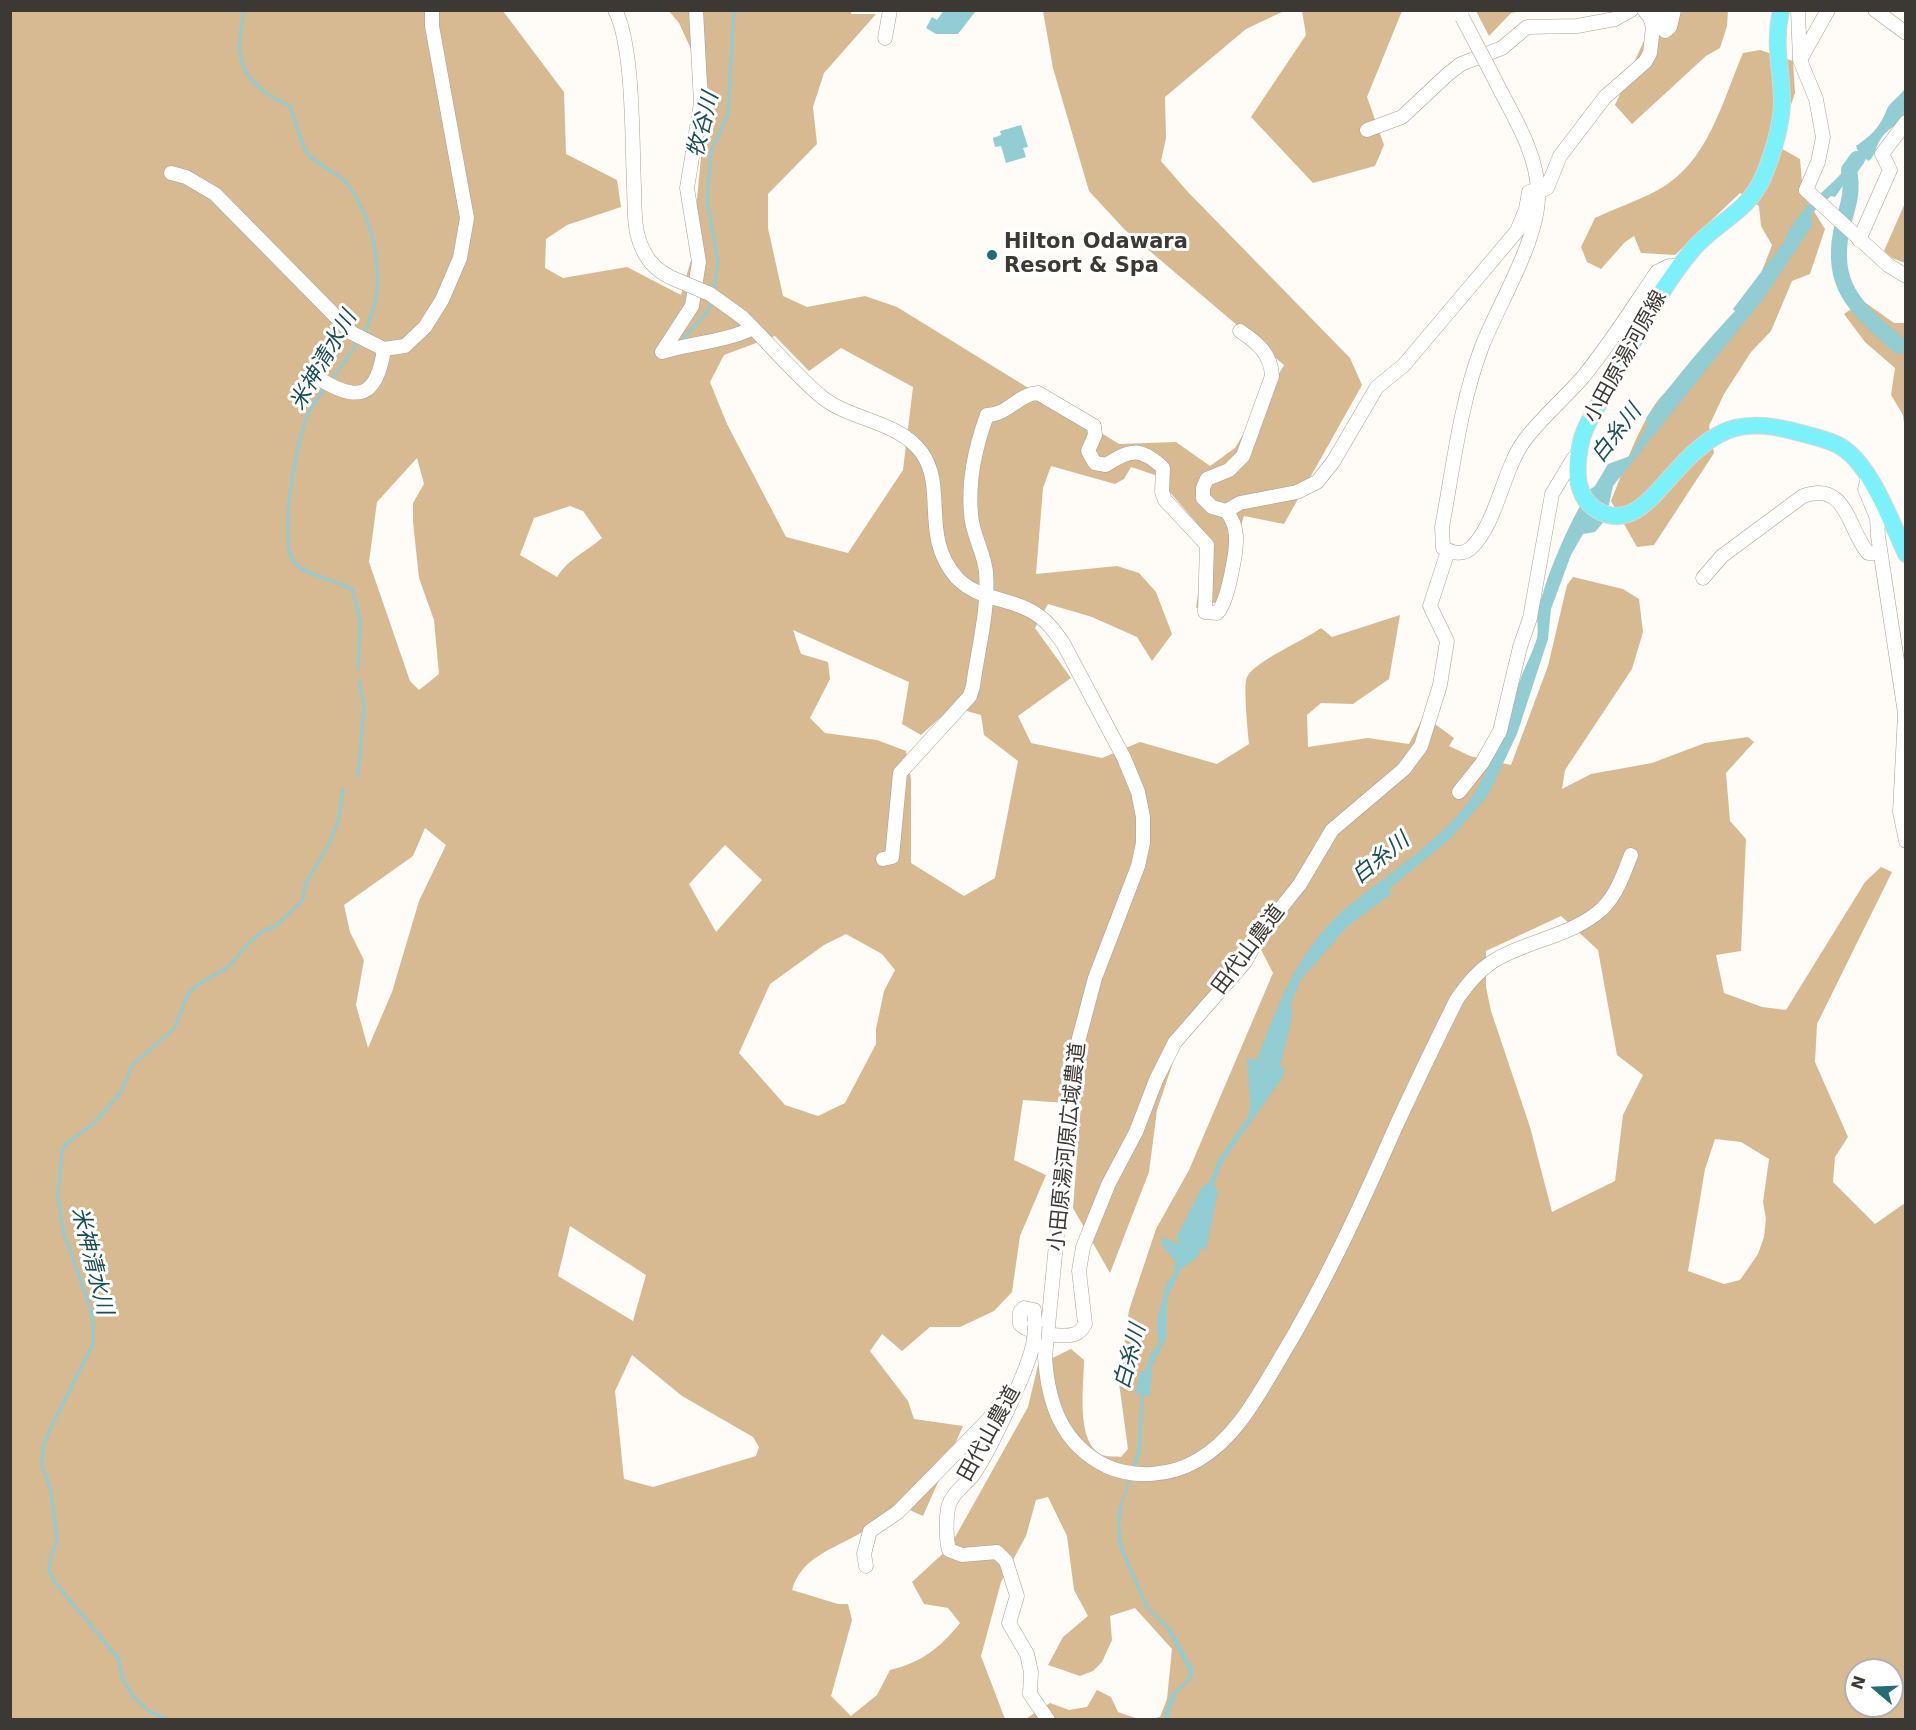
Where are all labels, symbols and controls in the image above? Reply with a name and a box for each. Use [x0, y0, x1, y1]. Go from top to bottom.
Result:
water label: 牧谷川 [683, 90, 725, 160]
place label: Hilton Odawara Resort & Spa [1004, 230, 1188, 280]
marker: Hilton Odawara Resort & Spa [985, 248, 999, 262]
street label: 小田原湯河原線 [1579, 287, 1673, 427]
water label: 米神清水川 [285, 307, 363, 415]
water label: 白糸川 [1586, 400, 1648, 468]
water label: 白糸川 [1347, 828, 1415, 890]
street label: 田代山農道 [1207, 900, 1291, 1000]
street label: 小田原湯河原広域農道 [1044, 1041, 1092, 1253]
water label: 米神清水川 [65, 1204, 117, 1318]
water label: 白糸川 [1110, 1322, 1152, 1392]
street label: 田代山農道 [954, 1382, 1026, 1486]
north arrow [1844, 1658, 1904, 1718]
text: N [1847, 1673, 1870, 1692]

